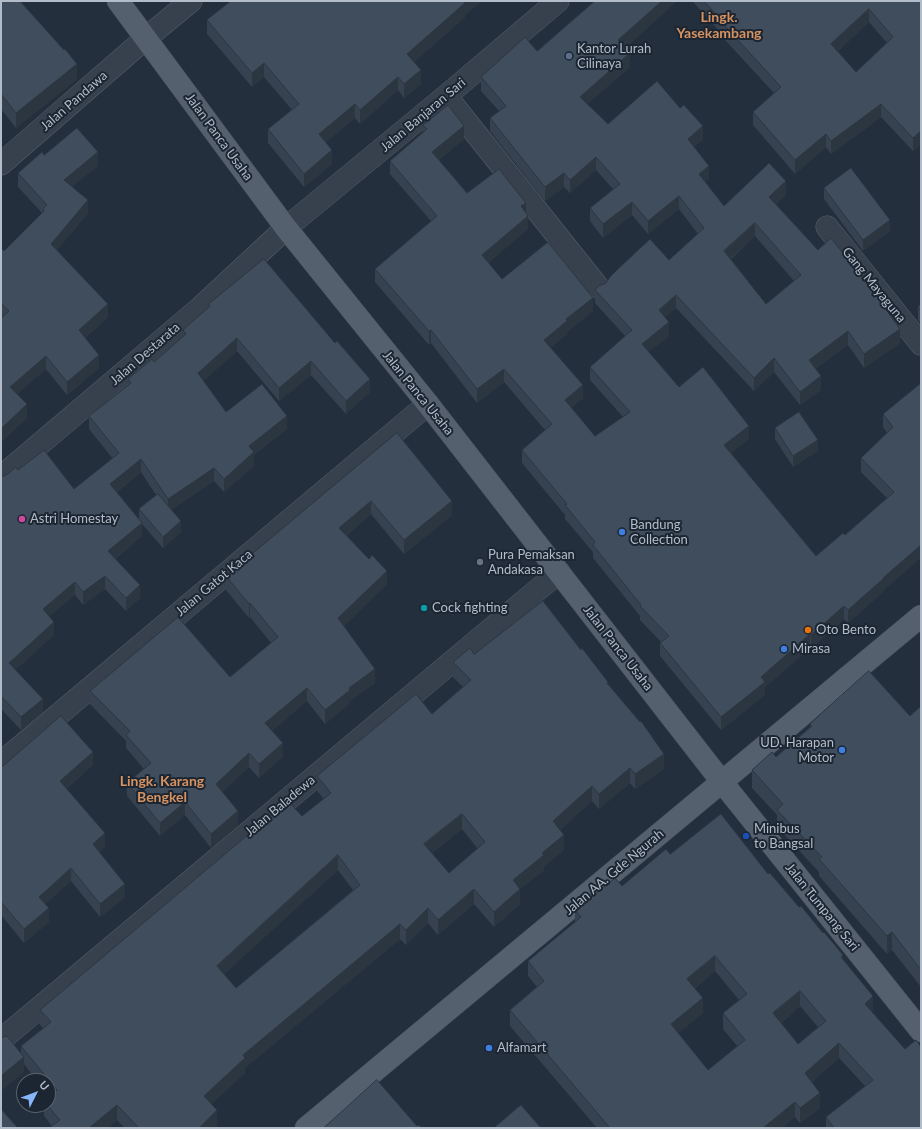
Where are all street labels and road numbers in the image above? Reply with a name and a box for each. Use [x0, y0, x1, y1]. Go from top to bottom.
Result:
street label: Jalan Pandawa [37, 68, 111, 134]
street label: Jalan Banjaran Sari [377, 75, 469, 155]
street label: Jalan Panca Usaha [182, 90, 256, 184]
street label: Gang Mayaguna [839, 244, 909, 326]
street label: Jalan Destarata [107, 319, 183, 389]
street label: Jalan Panca Usaha [379, 348, 457, 438]
street label: Jalan Gatot Kaca [173, 546, 255, 620]
street label: Jalan Panca Usaha [580, 602, 656, 694]
street label: Jalan Baladewa [242, 772, 318, 840]
street label: Jalan AA. Gde Ngurah [561, 826, 667, 918]
street label: Jalan Tumpang Sari [782, 860, 862, 954]

